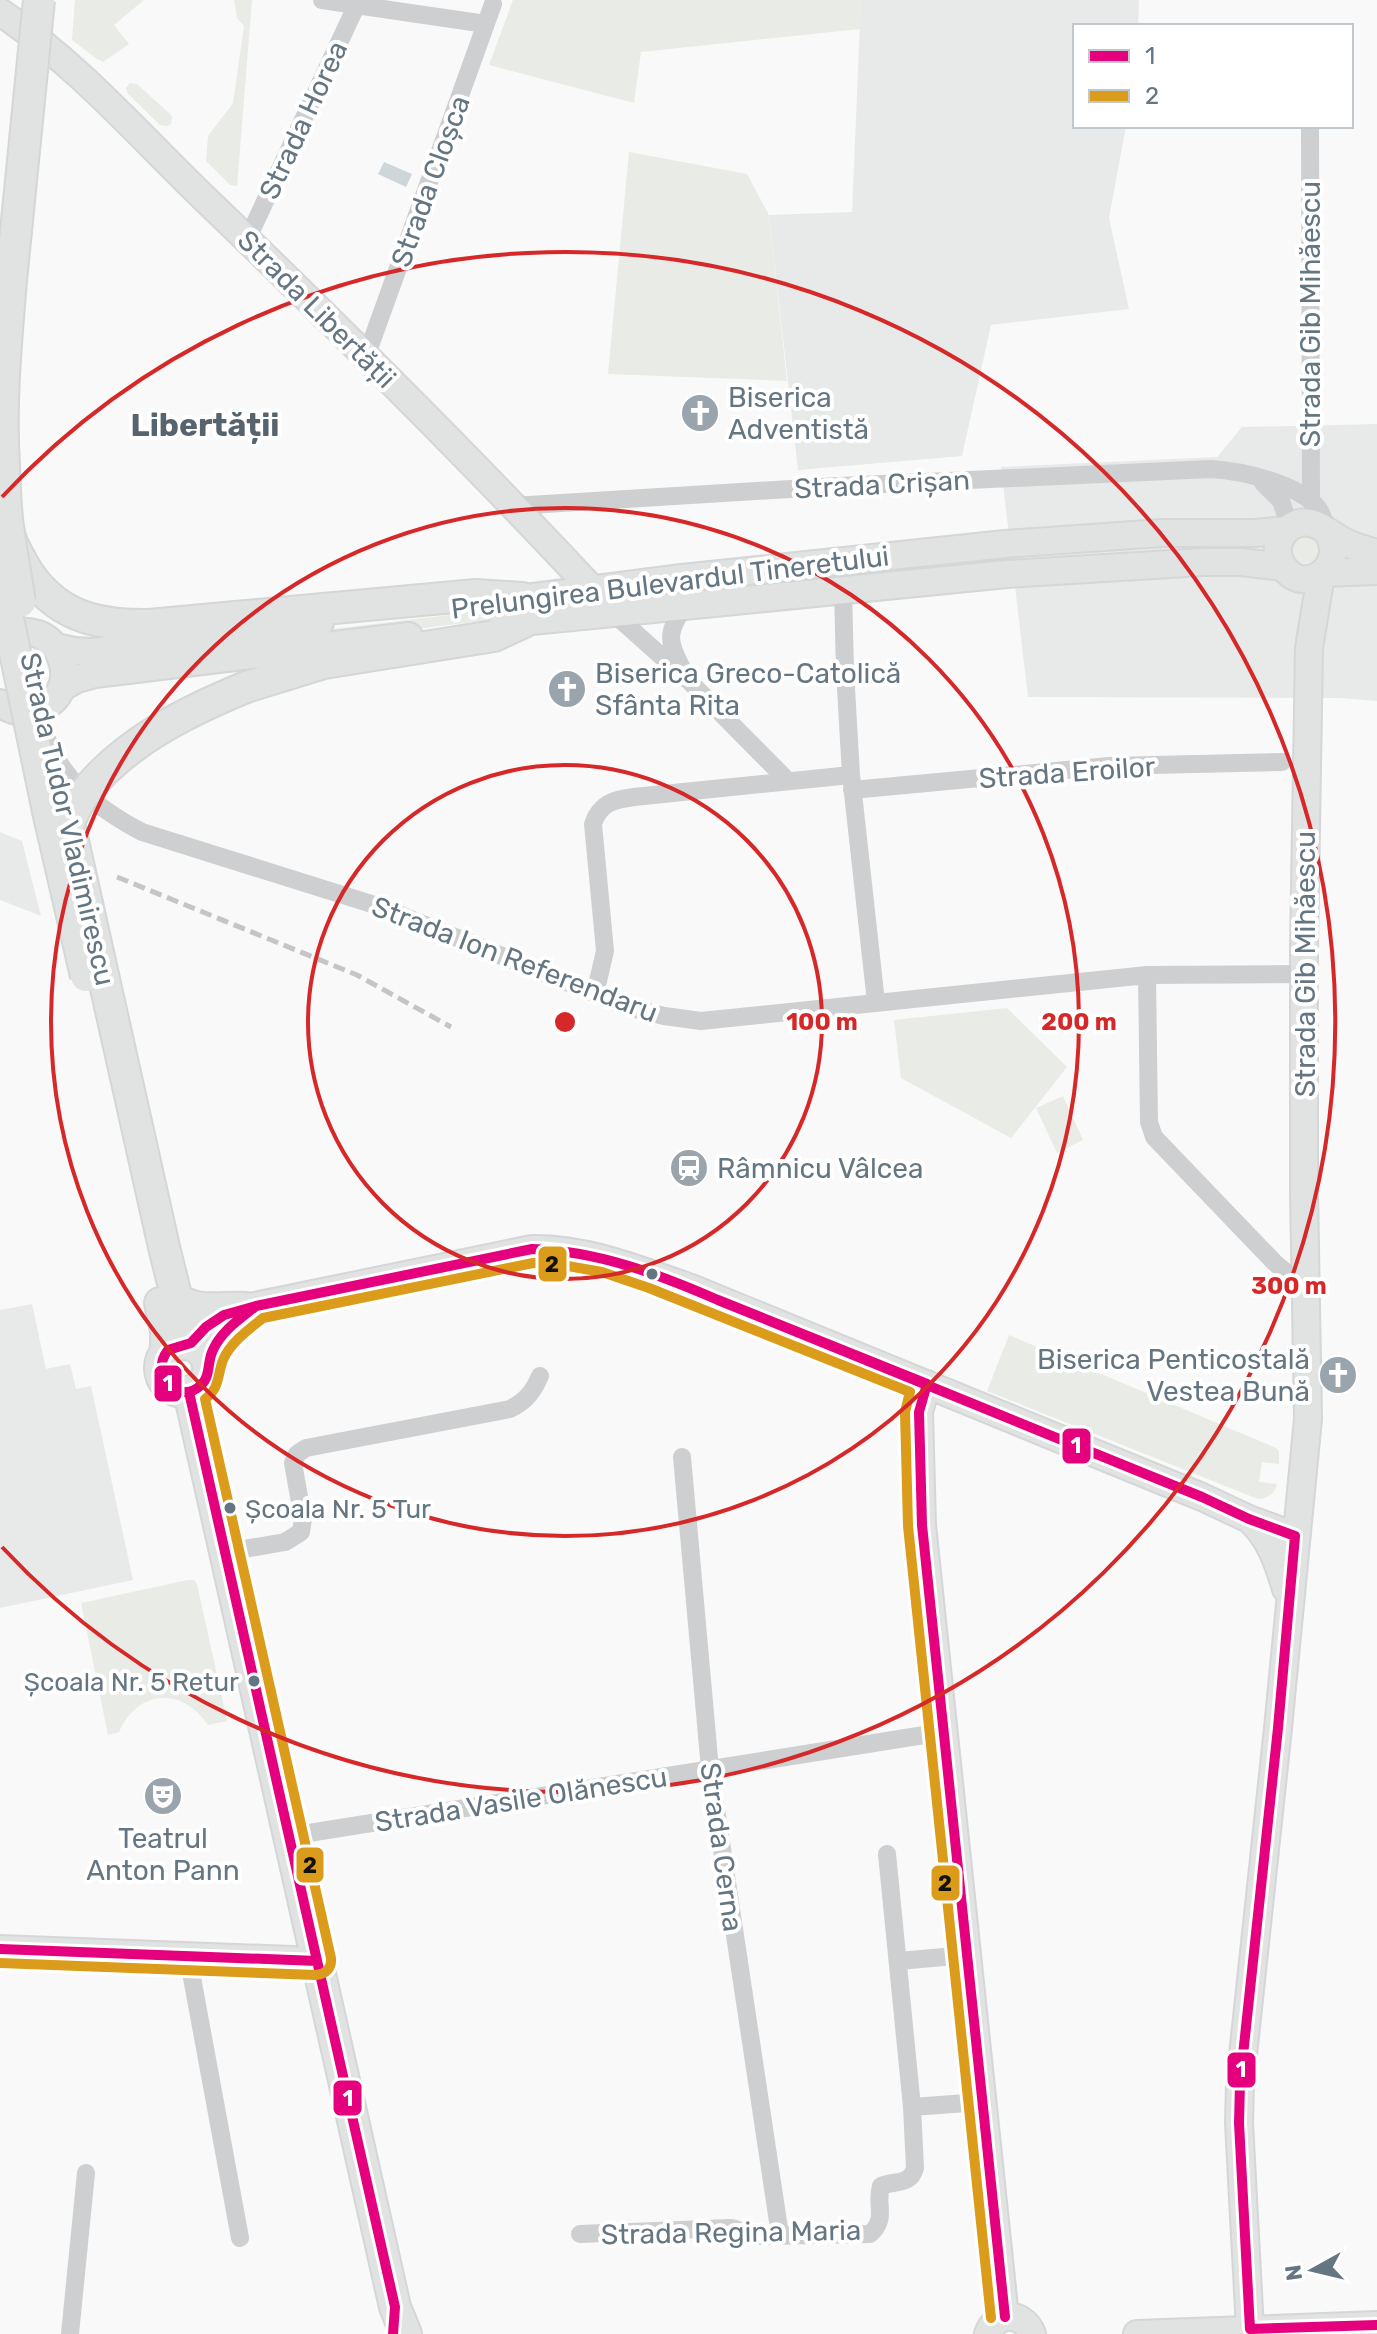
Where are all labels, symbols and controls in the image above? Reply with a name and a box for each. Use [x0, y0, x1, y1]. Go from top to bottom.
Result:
legend [1073, 24, 1353, 128]
street label: Strada Horea [252, 36, 354, 205]
text: 1 [1145, 42, 1155, 70]
text: 2 [1145, 82, 1159, 110]
street label: Strada Cloșca [384, 91, 477, 271]
street label: Strada Gib Mihăescu [1294, 181, 1327, 447]
street label: Strada Libertății [231, 224, 402, 395]
place label: Biserica Adventistă [728, 381, 869, 446]
church icon: Biserica Adventistă [679, 392, 721, 434]
district label: Libertății [131, 406, 279, 444]
street label: Strada Crișan [793, 463, 971, 506]
street label: Prelungirea Bulevardul Tineretului [449, 539, 891, 626]
street label: Strada Tudor Vladimirescu [13, 649, 122, 989]
place label: Biserica Greco-Catolică Sfânta Rita [595, 657, 901, 722]
church icon: Biserica Greco-Catolică Sfânta Rita [546, 668, 588, 710]
street label: Strada Eroilor [978, 750, 1157, 795]
street label: Strada Gib Mihăescu [1289, 831, 1322, 1097]
street label: Strada Ion Referendaru [367, 890, 662, 1029]
centre of rings [551, 1008, 579, 1036]
text: 100 m [786, 1008, 858, 1036]
text: 200 m [1041, 1008, 1117, 1036]
station icon: Râmnicu Vâlcea [668, 1147, 710, 1189]
place label: Râmnicu Vâlcea [717, 1152, 923, 1185]
line badge: 2 [537, 1245, 568, 1283]
text: 2 [545, 1251, 559, 1278]
unlabelled marker [644, 1266, 660, 1282]
text: 300 m [1251, 1272, 1327, 1300]
place label: Biserica Penticostală Vestea Bună [1037, 1343, 1310, 1408]
church icon: Biserica Penticostală Vestea Bună [1317, 1354, 1359, 1396]
line badge: 1 [153, 1364, 183, 1403]
text: 1 [163, 1370, 173, 1397]
line badge: 1 [1061, 1427, 1092, 1465]
text: 1 [1071, 1432, 1081, 1459]
place label: Școala Nr. 5 Tur [245, 1494, 431, 1525]
marker: Școala Nr. 5 Tur [222, 1500, 238, 1516]
place label: Școala Nr. 5 Retur [24, 1667, 239, 1698]
marker: Școala Nr. 5 Retur [246, 1673, 262, 1689]
street label: Strada Vasile Olănescu [373, 1760, 670, 1839]
street label: Strada Cerna [693, 1760, 750, 1934]
theatre icon: Teatrul Anton Pann [142, 1775, 184, 1817]
place label: Teatrul Anton Pann [86, 1822, 240, 1887]
line badge: 2 [295, 1846, 325, 1884]
text: 2 [303, 1852, 317, 1879]
line badge: 2 [930, 1864, 961, 1902]
text: 2 [938, 1870, 952, 1897]
line badge: 1 [1226, 2051, 1257, 2089]
text: 1 [1236, 2056, 1246, 2083]
line badge: 1 [332, 2079, 363, 2117]
text: 1 [343, 2085, 353, 2112]
street label: Strada Regina Maria [601, 2214, 861, 2251]
north arrow [1273, 2230, 1353, 2310]
text: N [1279, 2263, 1308, 2282]

